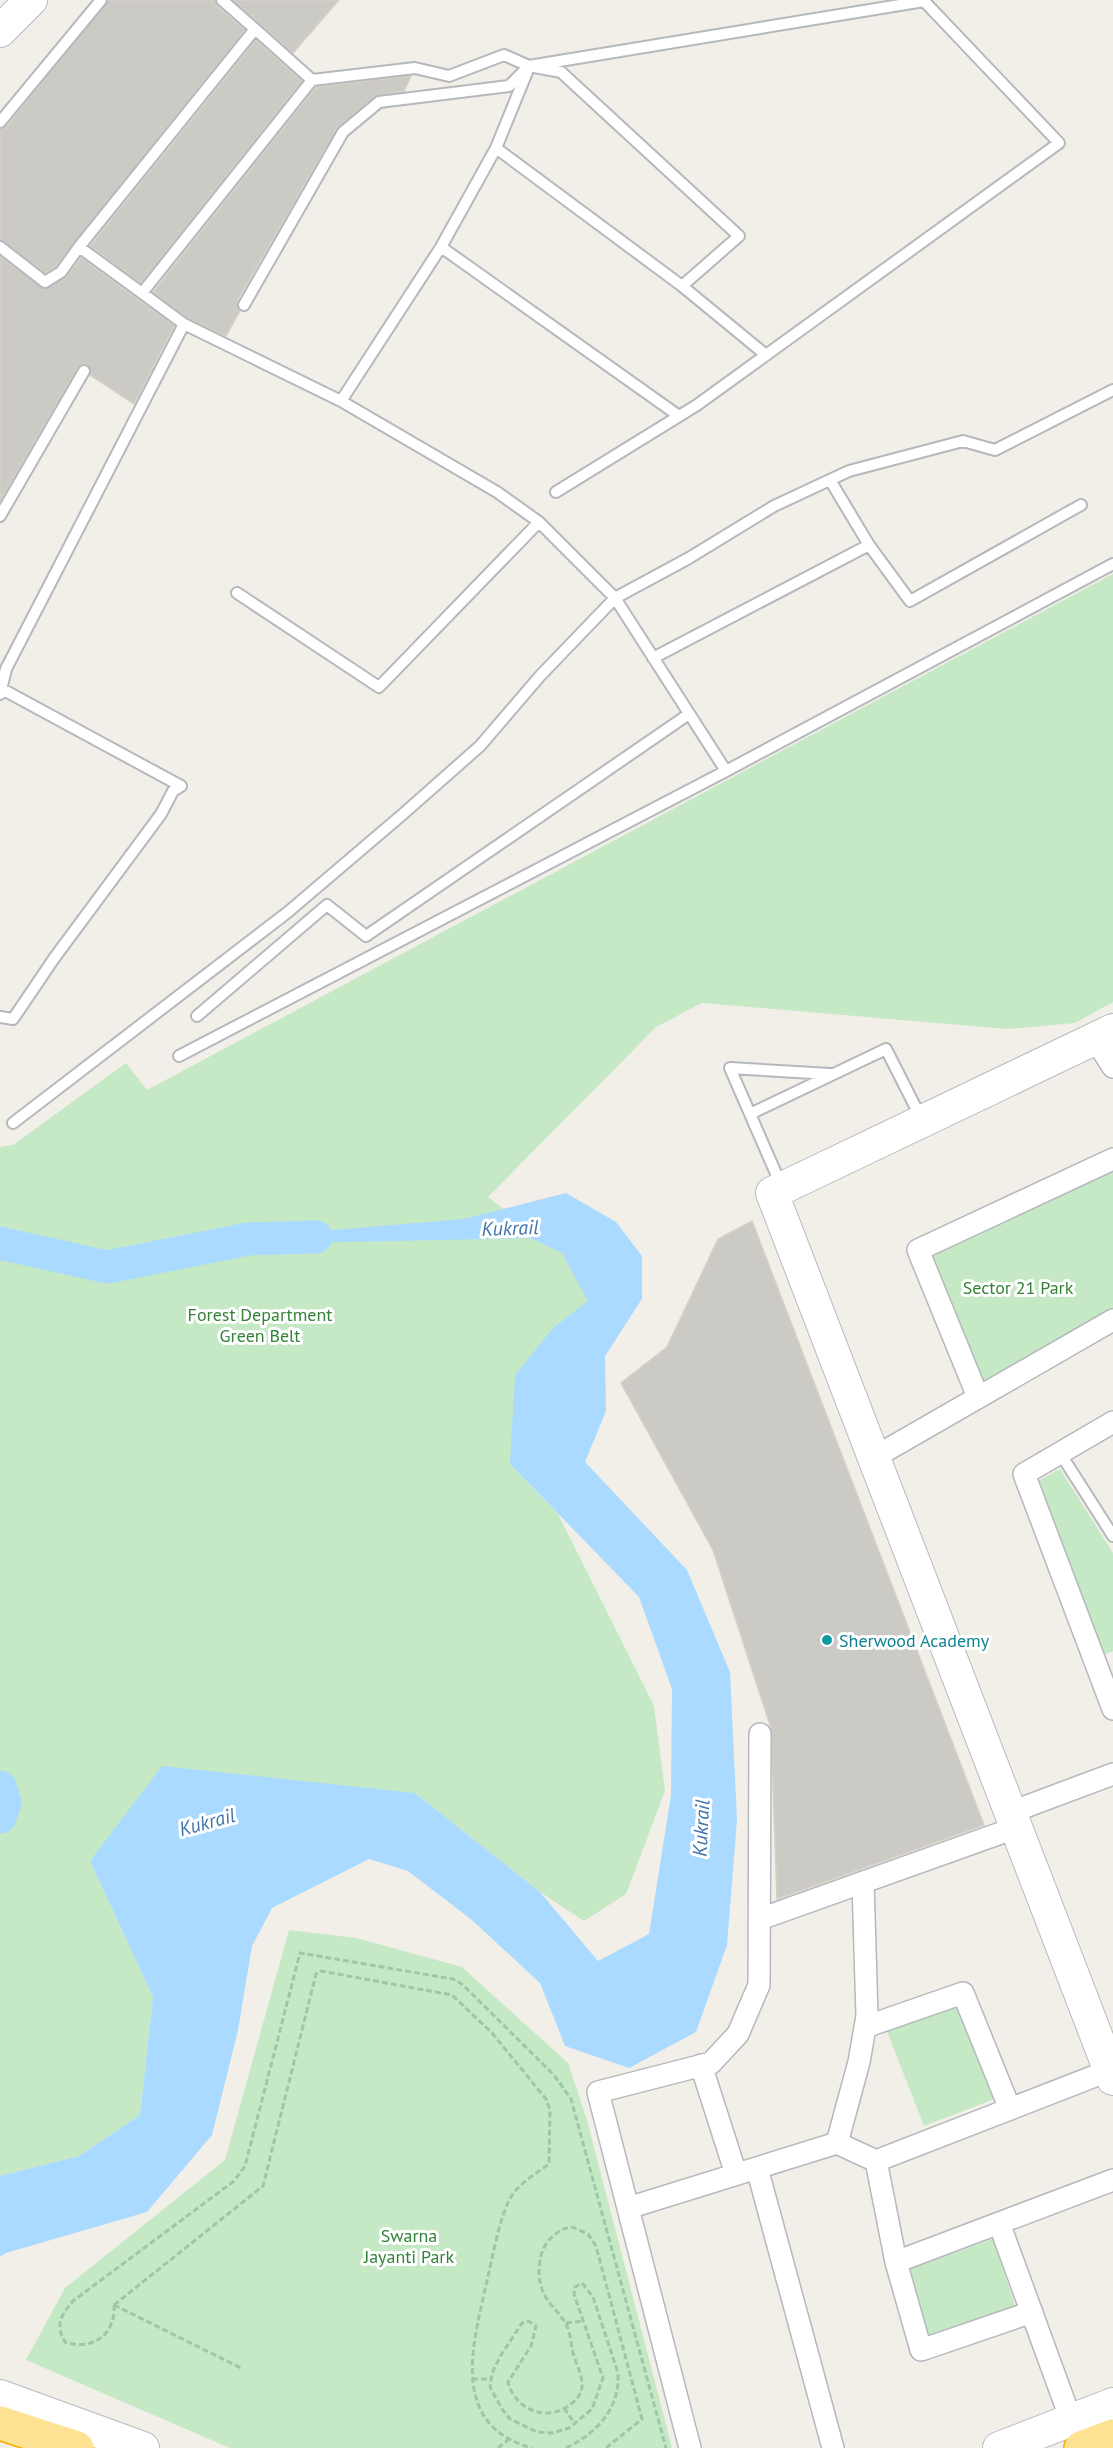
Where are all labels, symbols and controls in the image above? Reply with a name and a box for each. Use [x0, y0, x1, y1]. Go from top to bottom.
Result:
water label: Kukrail [481, 1214, 540, 1242]
park label: Sector 21 Park [963, 1276, 1074, 1299]
park label: Forest Department Green Belt [188, 1303, 332, 1347]
place label: Sherwood Academy [839, 1629, 990, 1652]
marker: Sherwood Academy [820, 1633, 834, 1647]
water label: Kukrail [687, 1798, 716, 1857]
water label: Kukrail [176, 1802, 239, 1842]
park label: Swarna Jayanti Park [363, 2224, 454, 2268]

